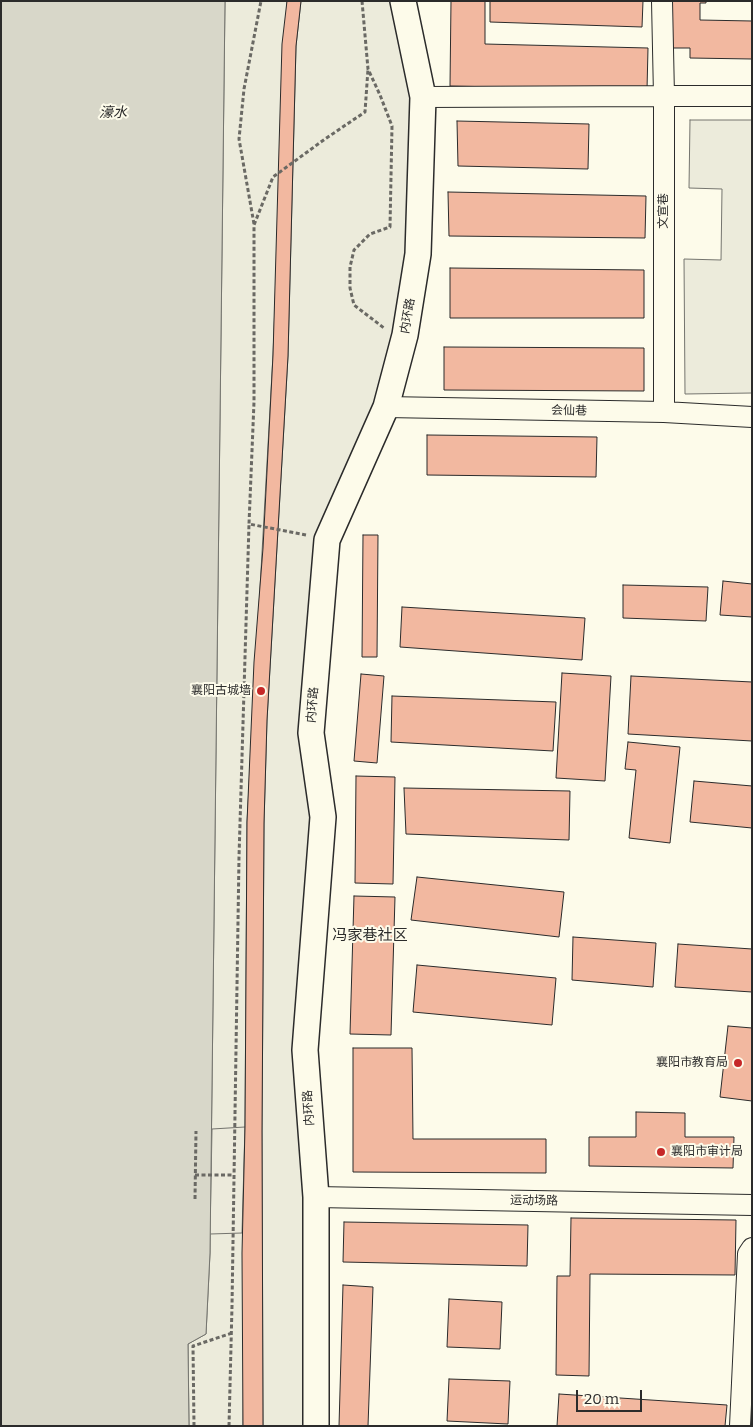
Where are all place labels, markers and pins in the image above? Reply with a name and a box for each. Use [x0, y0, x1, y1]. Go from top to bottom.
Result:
place label: 襄阳古城墙 [191, 684, 251, 698]
marker: 襄阳古城墙 [255, 685, 267, 697]
place label: 襄阳市教育局 [656, 1056, 728, 1070]
marker: 襄阳市教育局 [732, 1057, 744, 1069]
place label: 襄阳市审计局 [671, 1145, 743, 1159]
marker: 襄阳市审计局 [655, 1146, 667, 1158]

